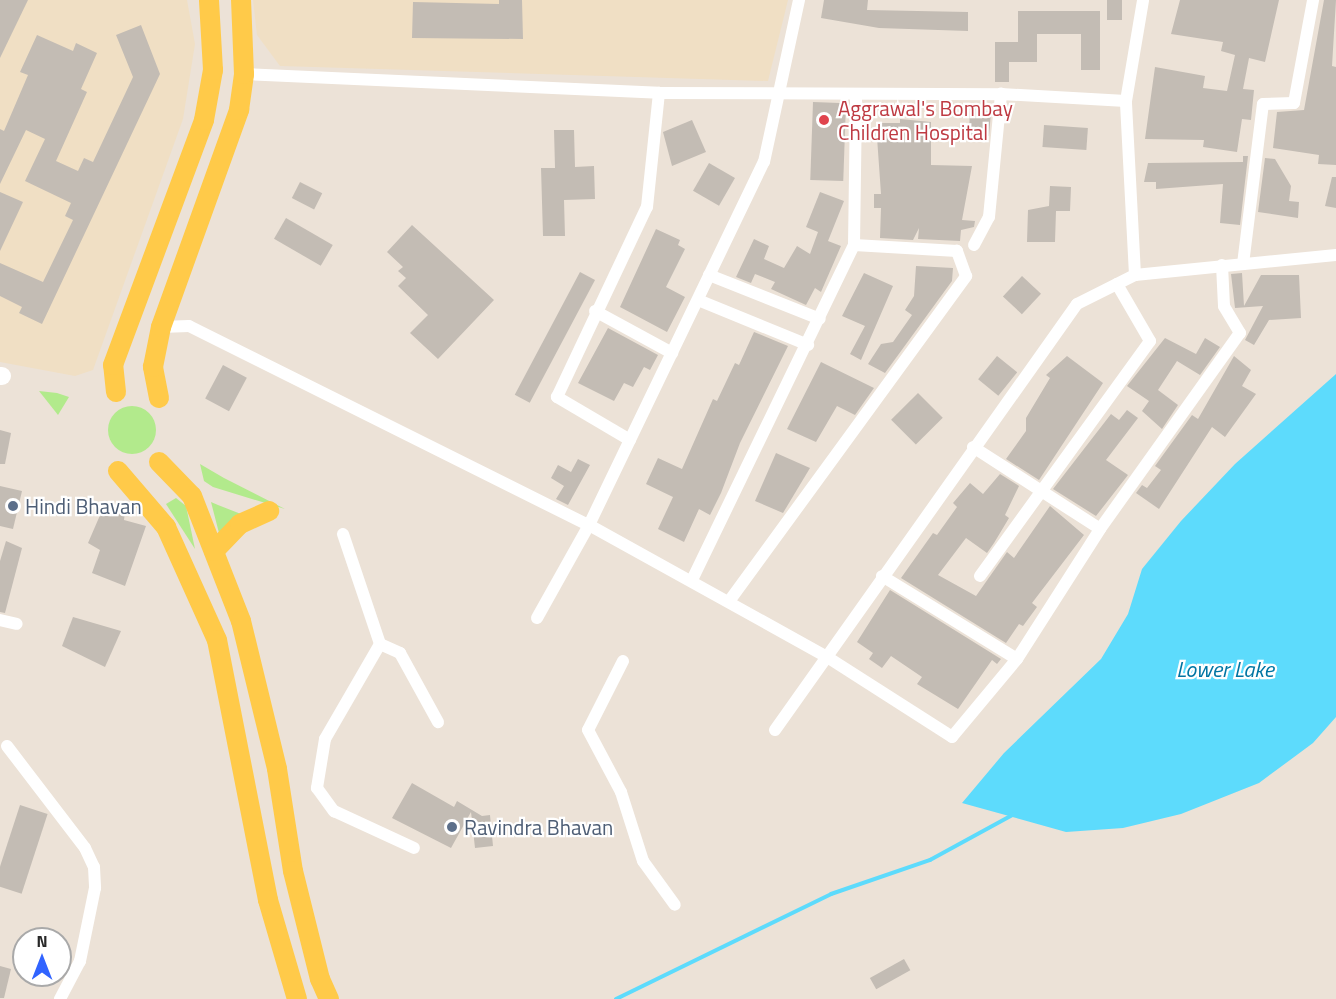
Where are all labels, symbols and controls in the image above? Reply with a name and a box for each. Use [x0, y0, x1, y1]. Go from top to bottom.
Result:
place label: Aggrawal's Bombay Children Hospital [838, 95, 1013, 145]
marker: Aggrawal's Bombay Children Hospital [815, 111, 833, 129]
place label: Hindi Bhavan [25, 493, 142, 519]
marker: Hindi Bhavan [6, 499, 20, 513]
water label: Lower Lake [1176, 657, 1274, 683]
place label: Ravindra Bhavan [464, 814, 613, 840]
marker: Ravindra Bhavan [445, 820, 459, 834]
north arrow [12, 927, 72, 987]
text: N [36, 929, 48, 953]

